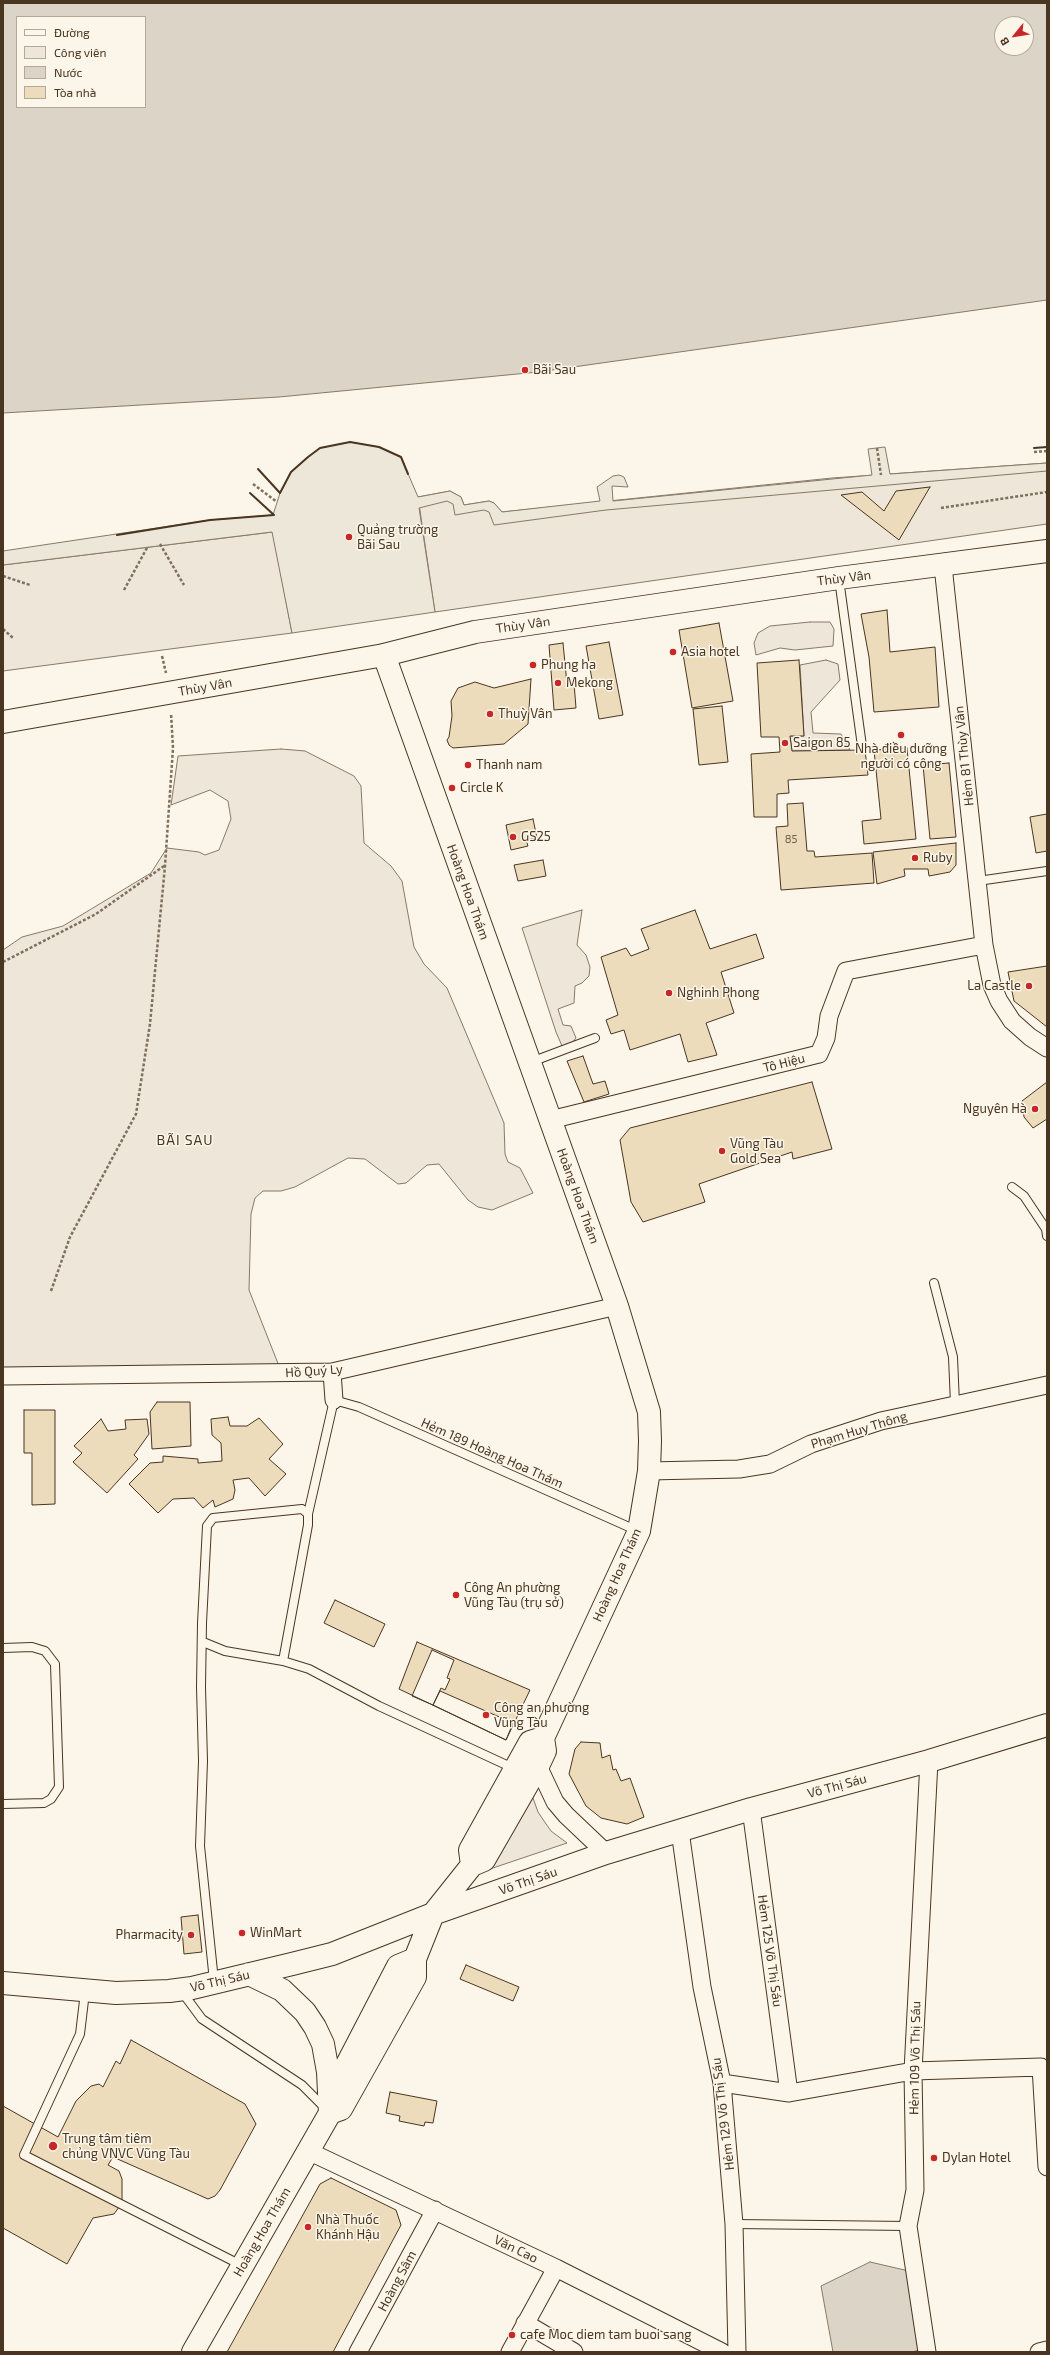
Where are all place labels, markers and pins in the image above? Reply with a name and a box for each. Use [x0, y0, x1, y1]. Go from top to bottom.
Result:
place label: Bãi Sau [533, 362, 576, 378]
marker: Bãi Sau [520, 365, 530, 375]
place label: Quảng trường Bãi Sau [357, 522, 438, 553]
marker: Quảng trường Bãi Sau [344, 532, 354, 542]
place label: Asia hotel [681, 644, 740, 660]
marker: Asia hotel [668, 647, 678, 657]
place label: Phung ha [541, 657, 596, 673]
marker: Phung ha [528, 660, 538, 670]
place label: Mekong [566, 675, 613, 691]
marker: Mekong [553, 678, 563, 688]
place label: Thuỳ Vân [498, 706, 553, 722]
marker: Thuỳ Vân [485, 709, 495, 719]
marker: Nhà điều dưỡng người có công [896, 730, 906, 740]
place label: Saigon 85 [793, 735, 851, 751]
marker: Saigon 85 [780, 738, 790, 748]
place label: Nhà điều dưỡng người có công [855, 741, 947, 772]
place label: Thanh nam [476, 757, 542, 773]
marker: Thanh nam [463, 760, 473, 770]
place label: Circle K [460, 780, 503, 796]
marker: Circle K [447, 783, 457, 793]
place label: GS25 [521, 829, 551, 845]
marker: GS25 [508, 832, 518, 842]
place label: Ruby [923, 850, 953, 866]
marker: Ruby [910, 853, 920, 863]
place label: La Castle [967, 978, 1021, 994]
marker: La Castle [1024, 981, 1034, 991]
place label: Nghinh Phong [677, 985, 760, 1001]
marker: Nghinh Phong [664, 988, 674, 998]
place label: Nguyên Hà [963, 1101, 1027, 1117]
marker: Nguyên Hà [1030, 1104, 1040, 1114]
place label: Vũng Tàu Gold Sea [730, 1136, 784, 1167]
marker: Vũng Tàu Gold Sea [717, 1146, 727, 1156]
place label: Công An phường Vũng Tàu (trụ sở) [464, 1580, 564, 1611]
marker: Công An phường Vũng Tàu (trụ sở) [451, 1590, 461, 1600]
place label: Công an phường Vũng Tàu [494, 1700, 589, 1731]
marker: Công an phường Vũng Tàu [481, 1710, 491, 1720]
place label: WinMart [250, 1925, 302, 1941]
place label: Pharmacity [115, 1927, 183, 1943]
marker: WinMart [237, 1928, 247, 1938]
marker: Pharmacity [186, 1930, 196, 1940]
place label: Trung tâm tiêm chủng VNVC Vũng Tàu [62, 2131, 190, 2162]
marker: Trung tâm tiêm chủng VNVC Vũng Tàu [47, 2140, 59, 2152]
place label: Dylan Hotel [942, 2150, 1011, 2166]
marker: Dylan Hotel [929, 2153, 939, 2163]
place label: Nhà Thuốc Khánh Hậu [316, 2212, 380, 2243]
marker: Nhà Thuốc Khánh Hậu [303, 2222, 313, 2232]
place label: cafe Moc diem tam buoi sang [520, 2327, 691, 2343]
marker: cafe Moc diem tam buoi sang [507, 2330, 517, 2340]

